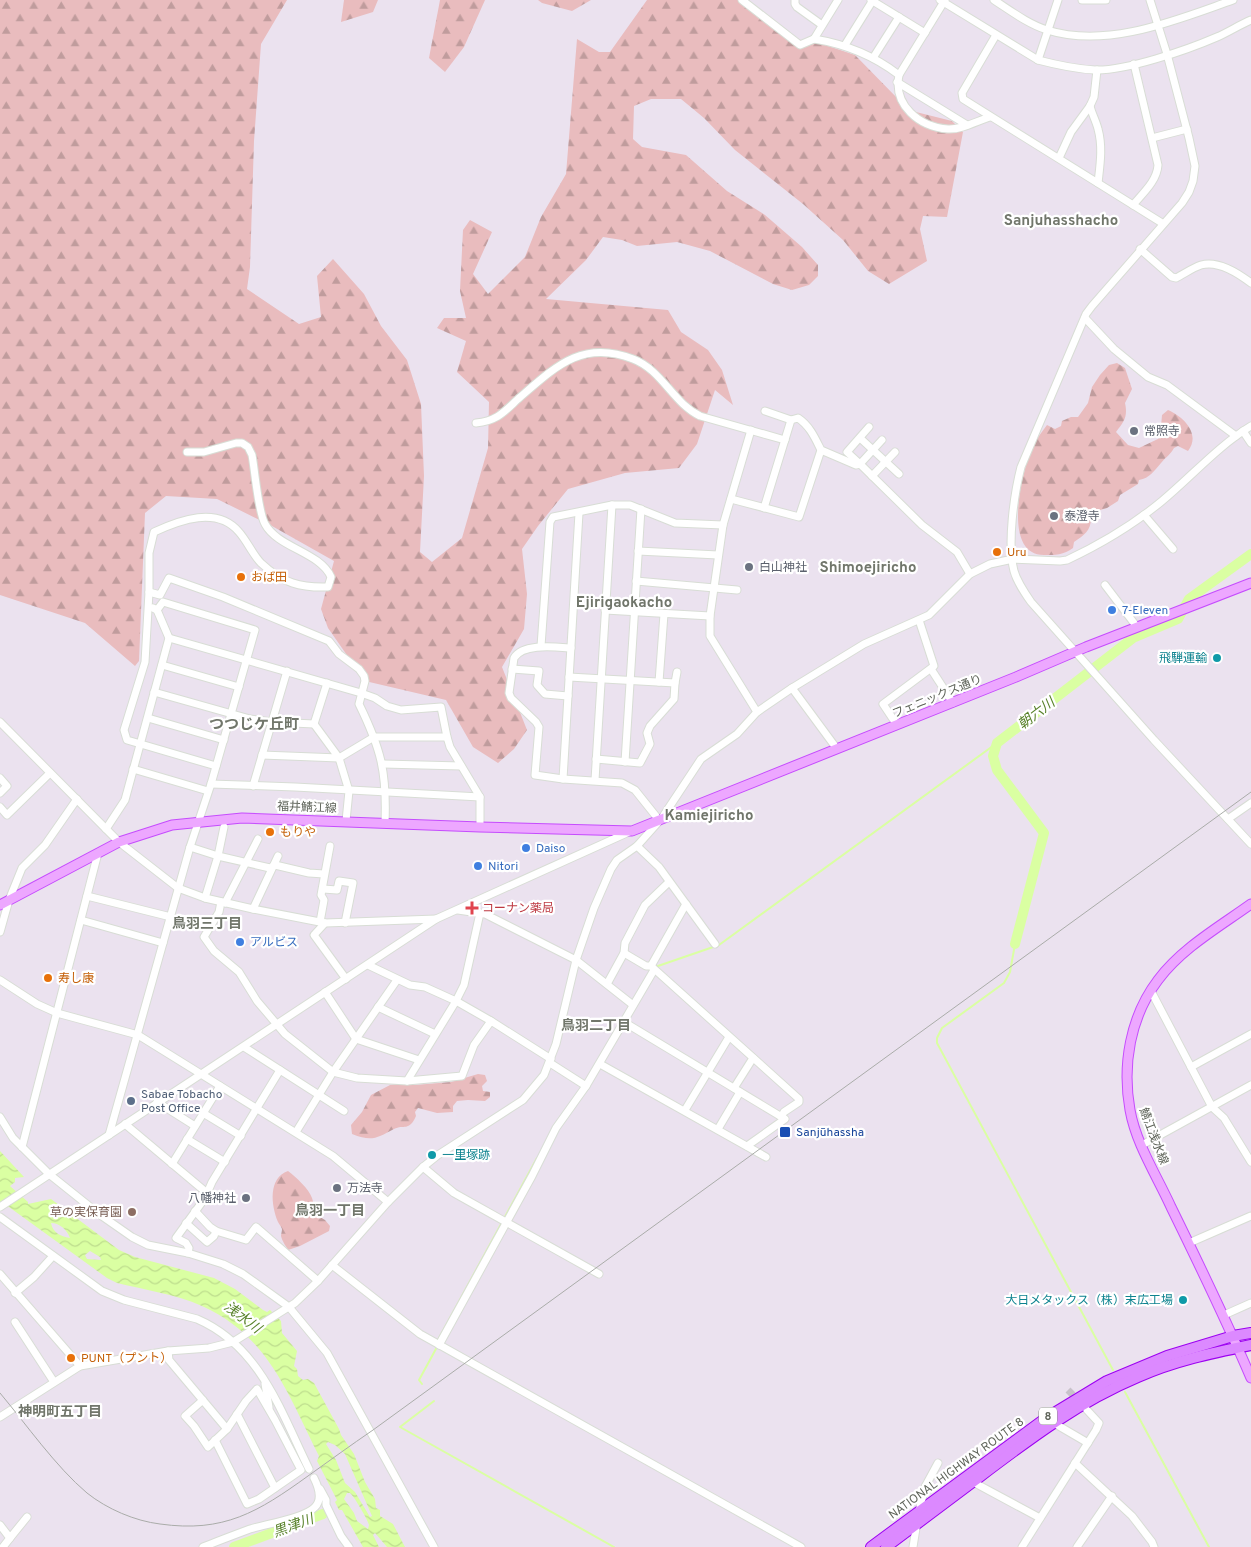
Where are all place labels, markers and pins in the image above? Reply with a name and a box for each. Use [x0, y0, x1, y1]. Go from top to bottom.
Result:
place label: 常照寺 [1144, 424, 1180, 440]
marker: 常照寺 [1128, 425, 1140, 437]
place label: 泰澄寺 [1064, 509, 1100, 525]
marker: 泰澄寺 [1048, 510, 1060, 522]
place label: Uru [1007, 545, 1027, 561]
marker: Uru [991, 546, 1003, 558]
place label: 白山神社 [759, 560, 807, 576]
marker: 白山神社 [743, 561, 755, 573]
place label: おば田 [251, 570, 287, 586]
marker: おば田 [235, 571, 247, 583]
place label: 7-Eleven [1122, 603, 1168, 619]
marker: 7-Eleven [1106, 604, 1118, 616]
place label: 飛騨運輸 [1159, 651, 1207, 667]
marker: 飛騨運輸 [1211, 652, 1223, 664]
place label: もりや [280, 825, 316, 841]
marker: もりや [264, 826, 276, 838]
place label: Daiso [536, 841, 566, 857]
marker: Daiso [520, 842, 532, 854]
place label: Nitori [488, 859, 518, 875]
marker: Nitori [472, 860, 484, 872]
place label: コーナン薬局 [482, 901, 554, 917]
marker: コーナン薬局 [466, 902, 478, 914]
place label: アルビス [250, 935, 298, 951]
marker: アルビス [234, 936, 246, 948]
place label: 寿し康 [58, 971, 94, 987]
marker: 寿し康 [42, 972, 54, 984]
place label: Sabae Tobacho Post Office [141, 1087, 223, 1117]
marker: Sabae Tobacho Post Office [125, 1095, 137, 1107]
marker: Sanjūhassha [778, 1125, 792, 1139]
place label: Sanjūhassha [796, 1125, 864, 1141]
place label: 一里塚跡 [442, 1148, 490, 1164]
marker: 一里塚跡 [426, 1149, 438, 1161]
place label: 万法寺 [347, 1181, 383, 1197]
marker: 万法寺 [331, 1182, 343, 1194]
place label: 八幡神社 [188, 1191, 236, 1207]
marker: 八幡神社 [240, 1192, 252, 1204]
place label: 草の実保育園 [50, 1205, 122, 1221]
marker: 草の実保育園 [126, 1206, 138, 1218]
place label: 大日メタックス（株）末広工場 [1005, 1293, 1173, 1309]
marker: 大日メタックス（株）末広工場 [1177, 1294, 1189, 1306]
place label: PUNT（プント） [81, 1351, 172, 1367]
marker: PUNT（プント） [65, 1352, 77, 1364]

